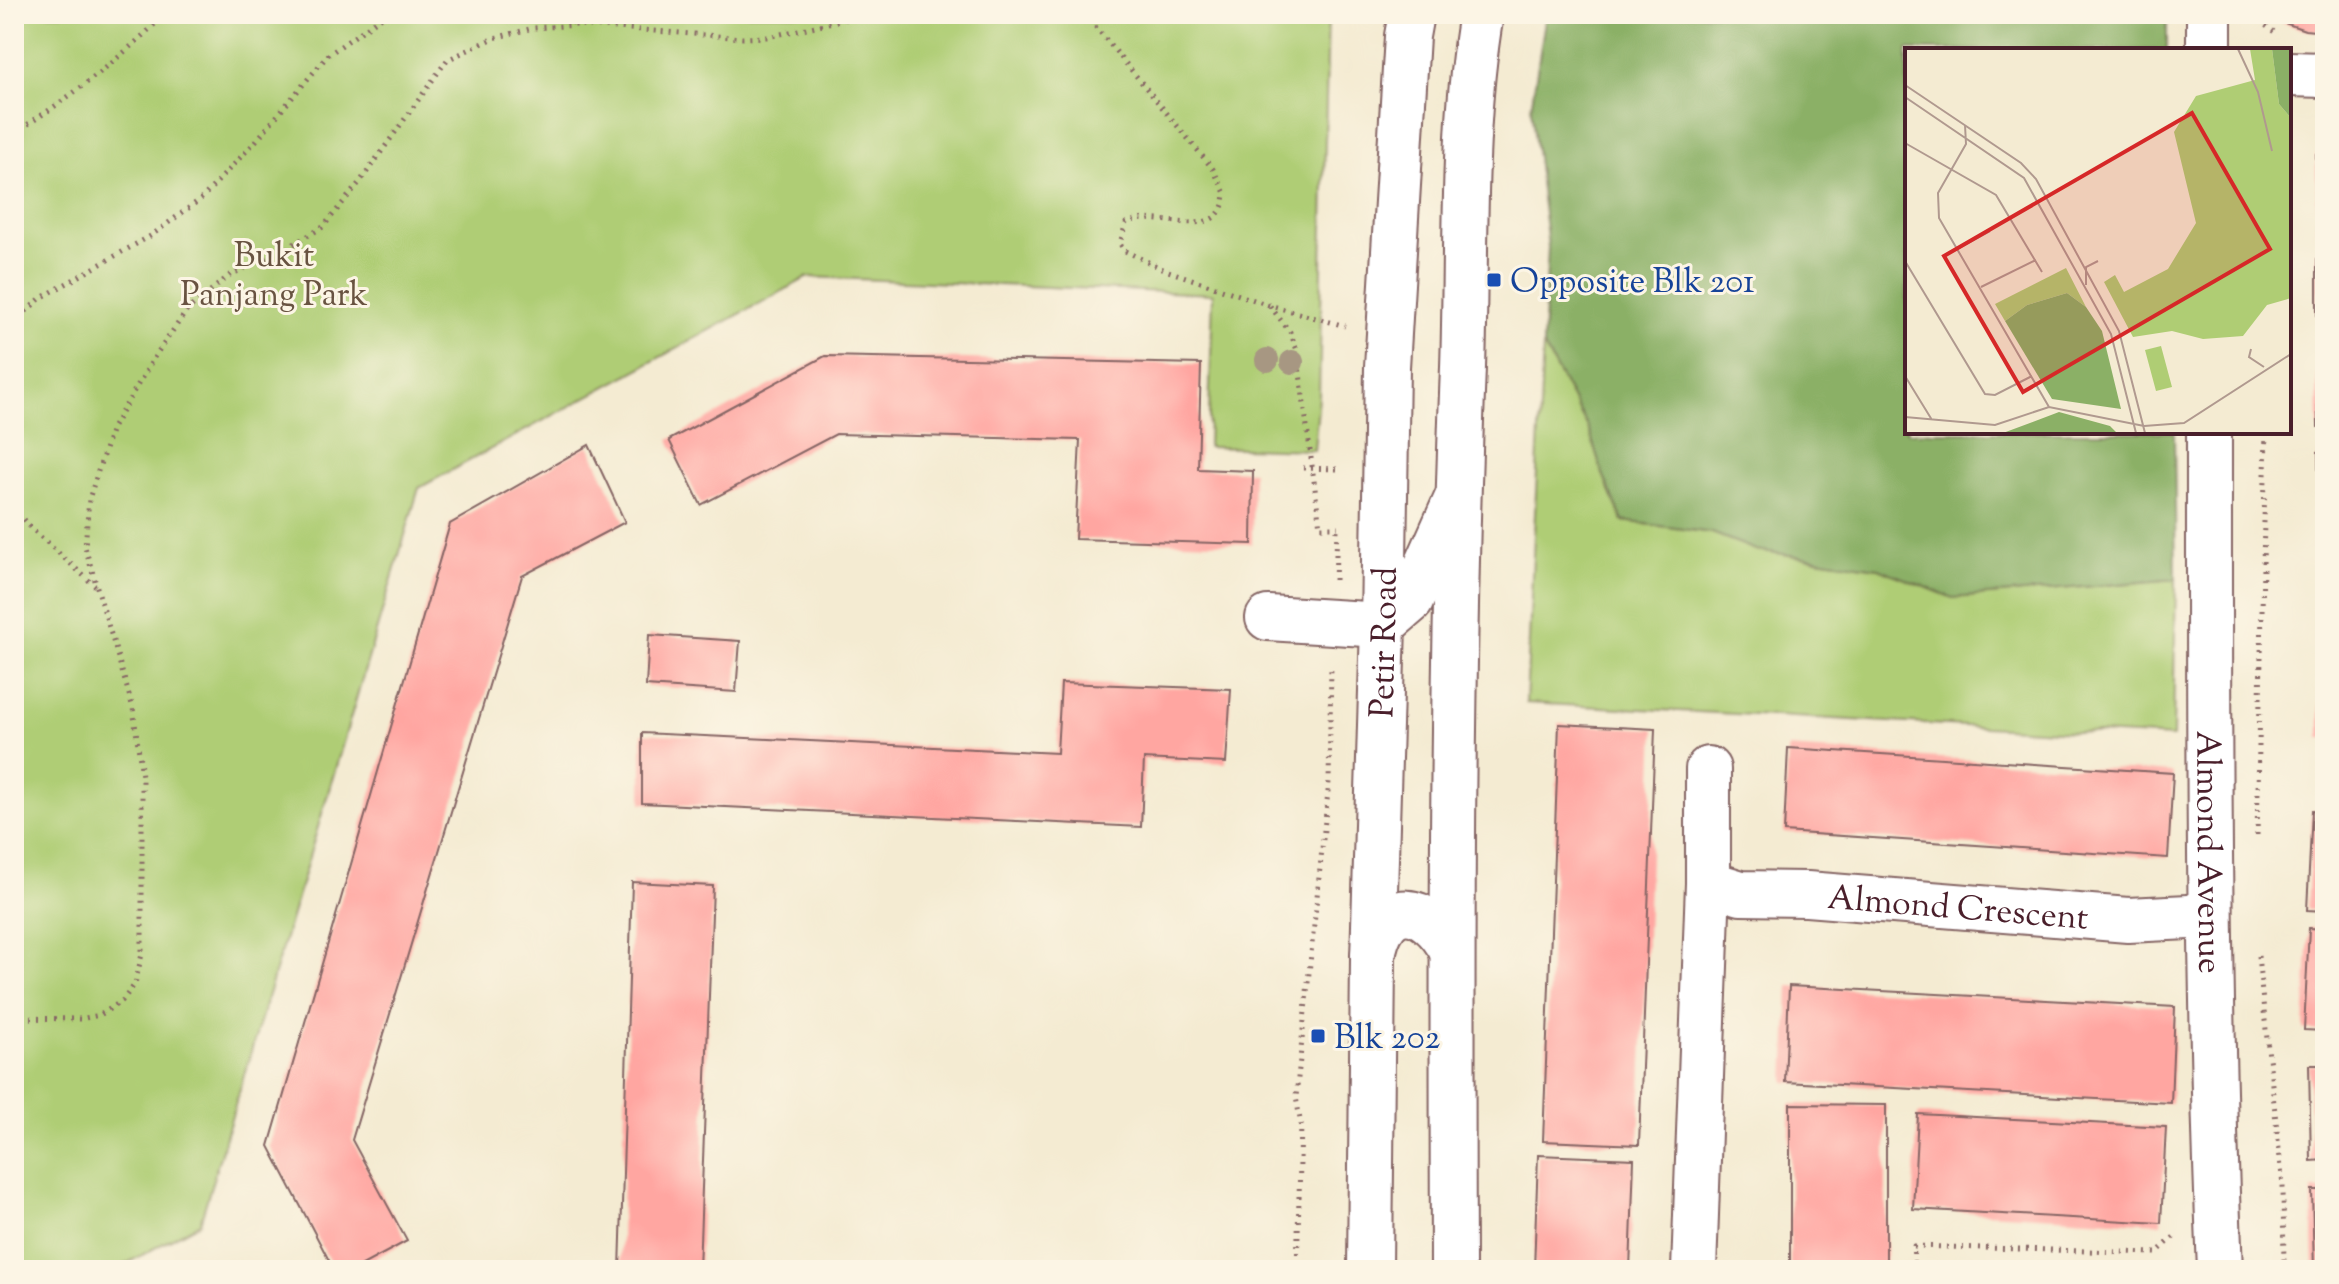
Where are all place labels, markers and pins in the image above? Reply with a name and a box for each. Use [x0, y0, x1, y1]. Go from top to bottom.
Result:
place label: Opposite Blk 201 [1510, 259, 1755, 308]
marker: Opposite Blk 201 [1485, 271, 1503, 289]
place label: Blk 202 [1334, 1015, 1440, 1064]
marker: Blk 202 [1309, 1027, 1327, 1045]

